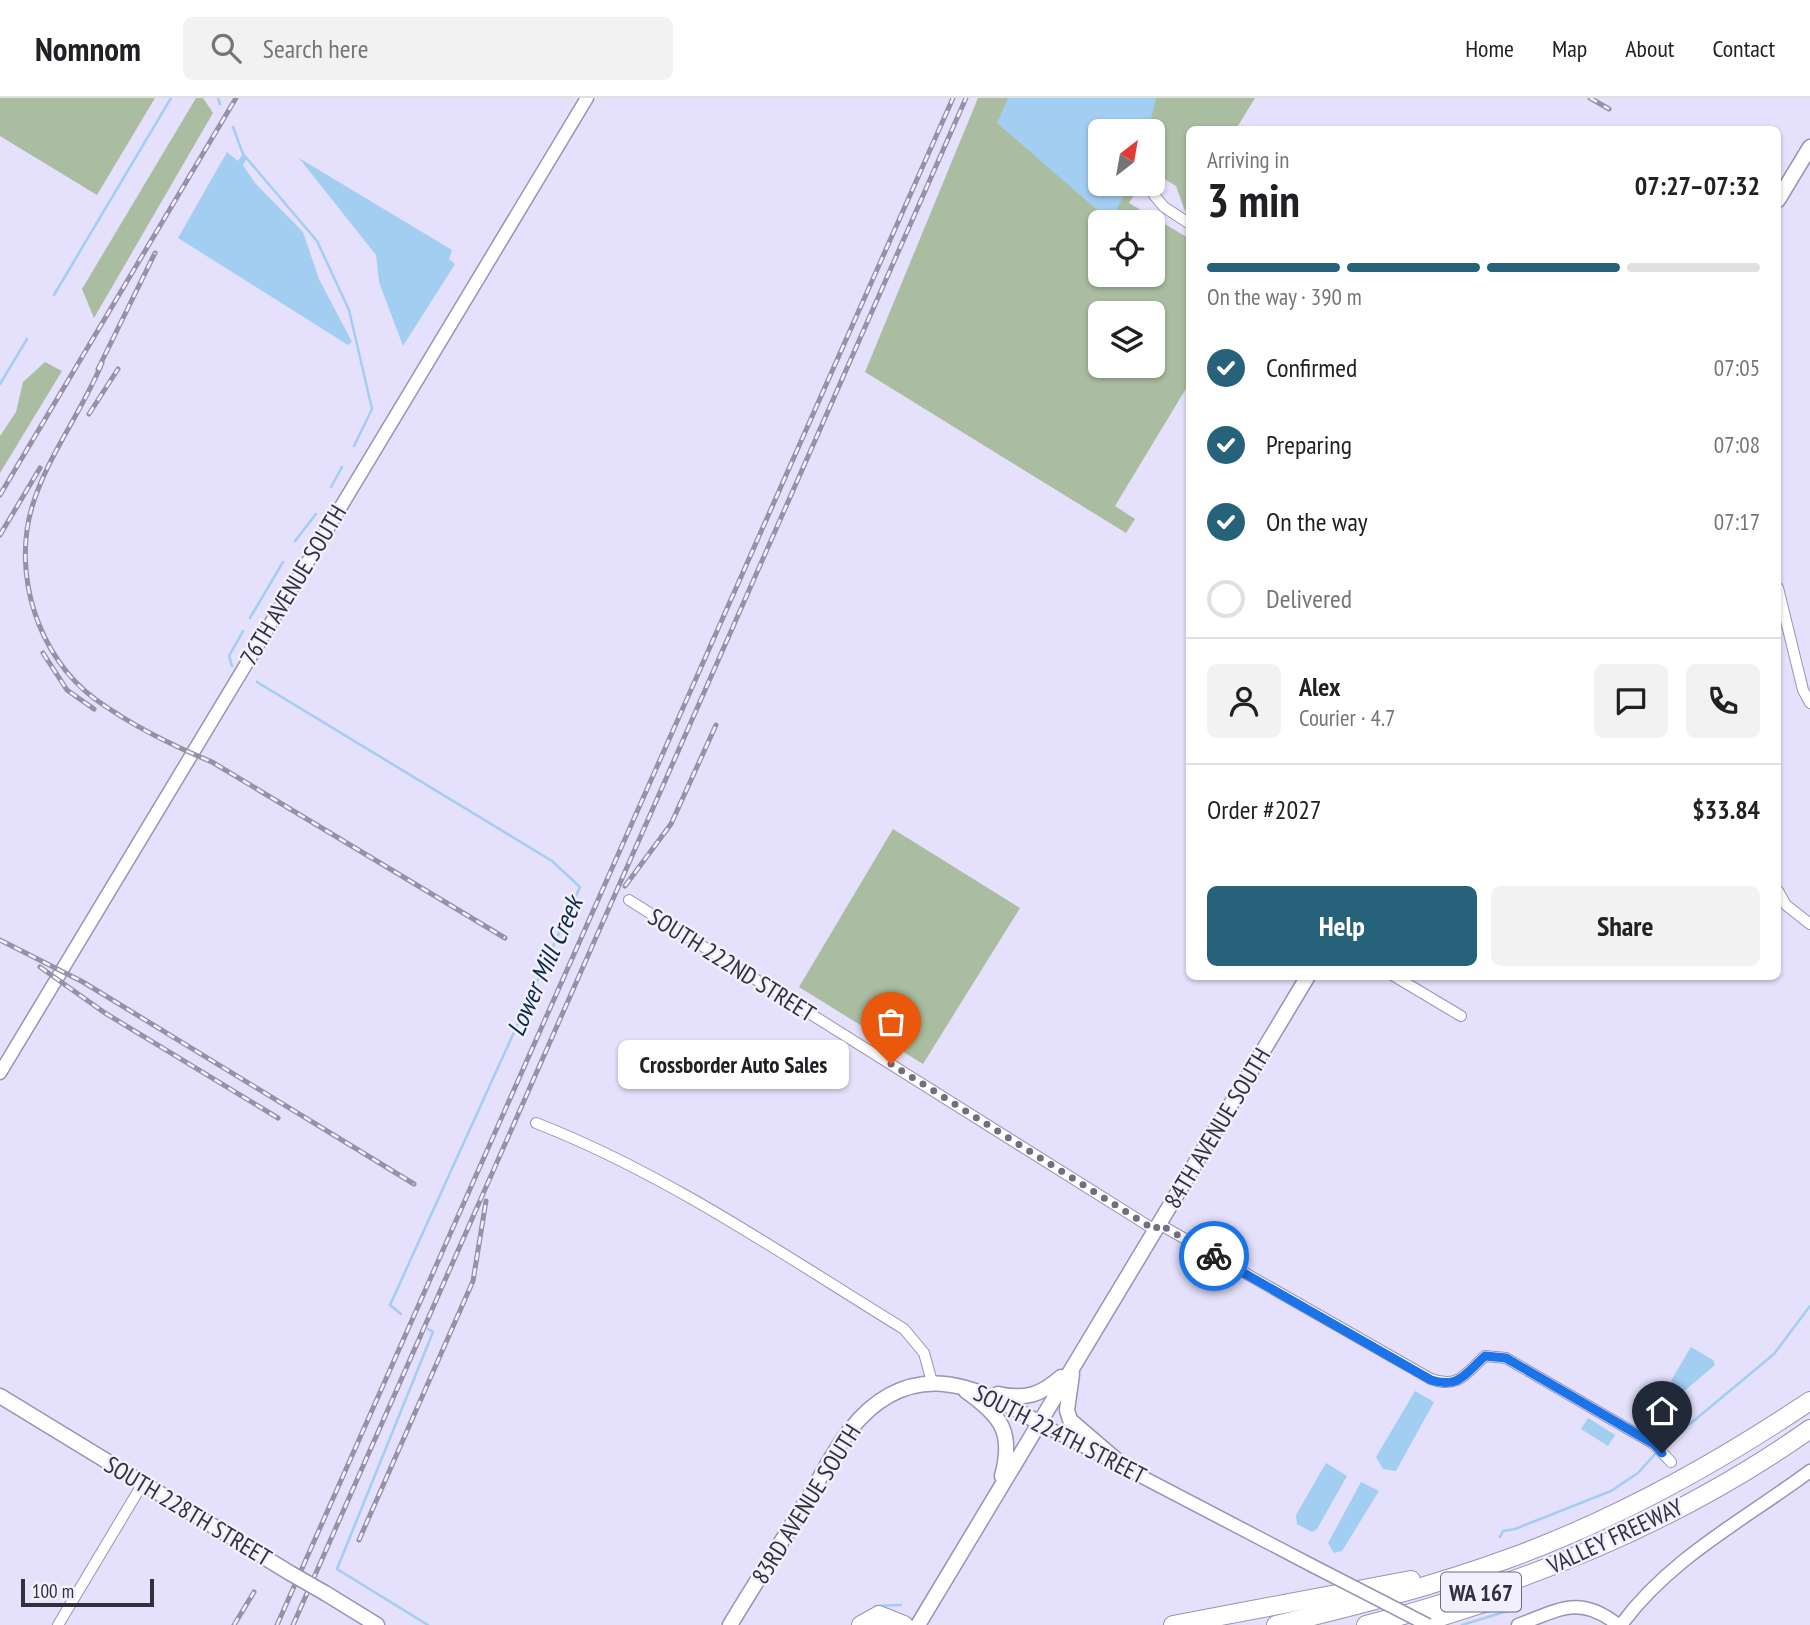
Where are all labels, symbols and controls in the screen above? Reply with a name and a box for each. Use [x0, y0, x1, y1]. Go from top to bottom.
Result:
search box [183, 17, 673, 80]
text: Nomnom [35, 27, 141, 70]
icon: search [207, 29, 245, 67]
text: Search here [263, 32, 368, 65]
text: Home [1465, 33, 1514, 64]
text: Map [1552, 33, 1587, 64]
text: About [1625, 33, 1674, 64]
text: Contact [1712, 33, 1775, 64]
north arrow [1088, 119, 1166, 196]
map controls [1088, 119, 1165, 378]
text: Arriving in [1207, 145, 1289, 174]
text: 07:27–07:32 [1635, 169, 1760, 202]
text: 3 min [1207, 170, 1300, 230]
button: locate [1088, 210, 1165, 287]
text: On the way · 390 m [1207, 282, 1362, 311]
button: layers [1088, 301, 1165, 378]
icon: check [1207, 349, 1245, 387]
text: Confirmed [1266, 351, 1357, 384]
text: 07:05 [1714, 353, 1760, 382]
icon: check [1207, 426, 1245, 464]
text: Preparing [1266, 428, 1352, 461]
text: 07:08 [1714, 430, 1760, 459]
street label: 76TH AVENUE SOUTH [233, 499, 353, 671]
icon: check [1207, 503, 1245, 541]
text: On the way [1266, 505, 1368, 538]
text: 07:17 [1714, 507, 1760, 536]
text: Delivered [1266, 582, 1352, 615]
button: person [1207, 664, 1281, 738]
button: chat [1594, 664, 1668, 738]
button: phone [1686, 664, 1760, 738]
text: Alex [1299, 670, 1340, 703]
text: Courier · 4.7 [1299, 703, 1395, 732]
text: Order #2027 [1207, 793, 1322, 826]
text: $33.84 [1692, 793, 1760, 826]
button: Help [1207, 886, 1477, 966]
button: Share [1491, 886, 1760, 966]
water label: Lower Mill Creek [499, 889, 591, 1041]
street label: SOUTH 222ND STREET [643, 901, 822, 1029]
pin [861, 992, 921, 1064]
icon: bag [872, 1003, 910, 1041]
callout: Crossborder Auto Sales [618, 1040, 849, 1088]
street label: 84TH AVENUE SOUTH [1157, 1042, 1277, 1214]
text: Crossborder Auto Sales [640, 1050, 827, 1079]
courier [1179, 1221, 1249, 1291]
icon: bike [1195, 1237, 1233, 1275]
street label: SOUTH 224TH STREET [969, 1377, 1152, 1491]
pin [1632, 1381, 1692, 1453]
icon: home [1643, 1392, 1681, 1430]
street label: 83RD AVENUE SOUTH [745, 1418, 867, 1590]
street label: SOUTH 228TH STREET [99, 1449, 277, 1573]
street label: VALLEY FREEWAY [1542, 1491, 1688, 1581]
road number: WA 167 [1441, 1572, 1521, 1611]
scale bar [21, 1576, 154, 1608]
text: 100 m [32, 1579, 74, 1603]

